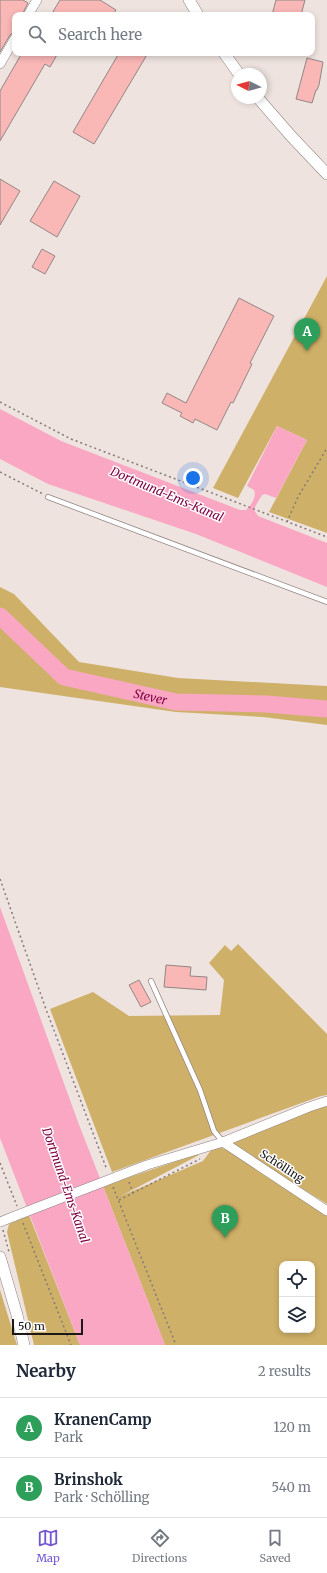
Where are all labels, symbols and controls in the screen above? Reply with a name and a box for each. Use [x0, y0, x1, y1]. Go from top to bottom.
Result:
search box [12, 12, 315, 56]
icon: search [26, 23, 48, 45]
text: Search here [58, 25, 142, 44]
north arrow [231, 68, 267, 104]
pin: A [294, 318, 320, 351]
water label: Dortmund-Ems-Kanal [107, 463, 226, 525]
your location [183, 468, 203, 488]
water label: Stever [132, 685, 170, 708]
water label: Dortmund-Ems-Kanal [39, 1124, 93, 1245]
street label: Schölling [257, 1147, 307, 1186]
pin: B [212, 1205, 238, 1238]
map controls [279, 1261, 315, 1333]
button: locate [279, 1261, 315, 1297]
button: layers [279, 1297, 315, 1333]
scale bar [12, 1317, 83, 1336]
text: 50 m [18, 1319, 45, 1333]
text: Nearby [16, 1360, 76, 1382]
text: 2 results [258, 1363, 311, 1380]
text: KranenCamp [54, 1410, 152, 1429]
text: A [24, 1419, 34, 1436]
text: 120 m [273, 1419, 311, 1436]
text: Park [54, 1429, 83, 1446]
text: Brinshok [54, 1470, 123, 1489]
text: B [24, 1479, 34, 1496]
text: 540 m [271, 1479, 311, 1496]
text: Park · Schölling [54, 1489, 149, 1506]
tab: Map [36, 1527, 60, 1565]
tab: Directions [132, 1527, 187, 1565]
tab: Saved [260, 1527, 291, 1565]

